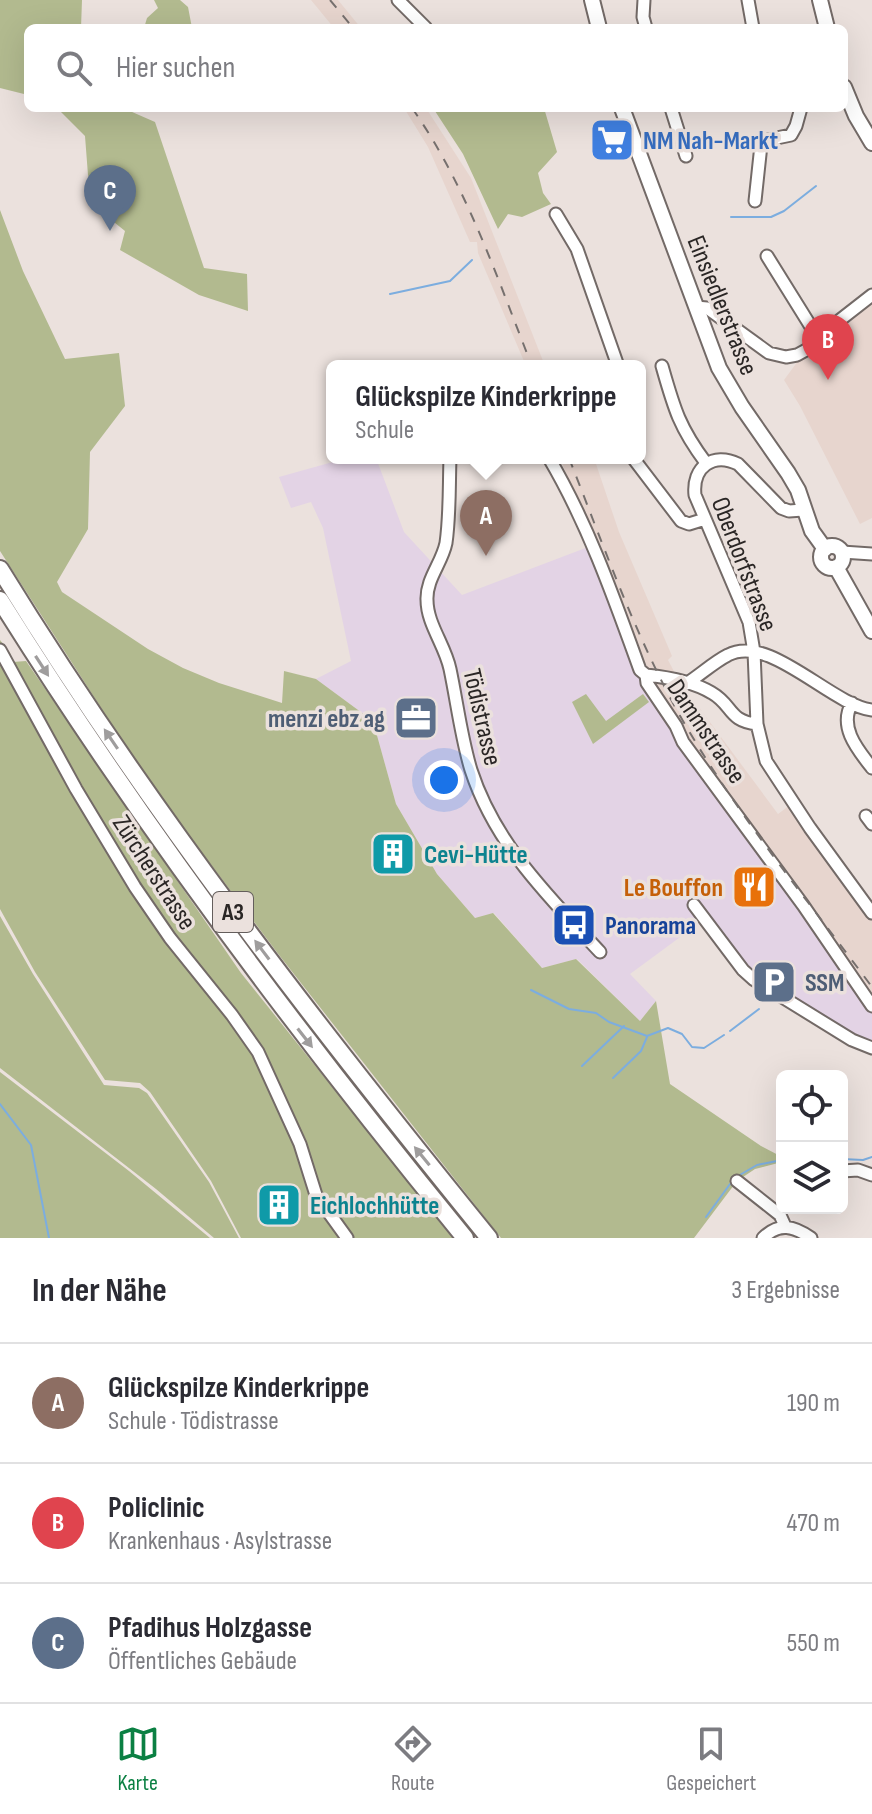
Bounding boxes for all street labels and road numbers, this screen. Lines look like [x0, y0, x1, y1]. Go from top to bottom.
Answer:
street label: Einsiedlerstrasse [680, 231, 764, 380]
street label: Oberdorfstrasse [704, 493, 783, 636]
street label: Tödistrasse [455, 666, 508, 769]
street label: Dammstrasse [660, 674, 752, 790]
street label: Zürcherstrasse [105, 810, 202, 936]
road number: A3 [213, 892, 253, 932]

